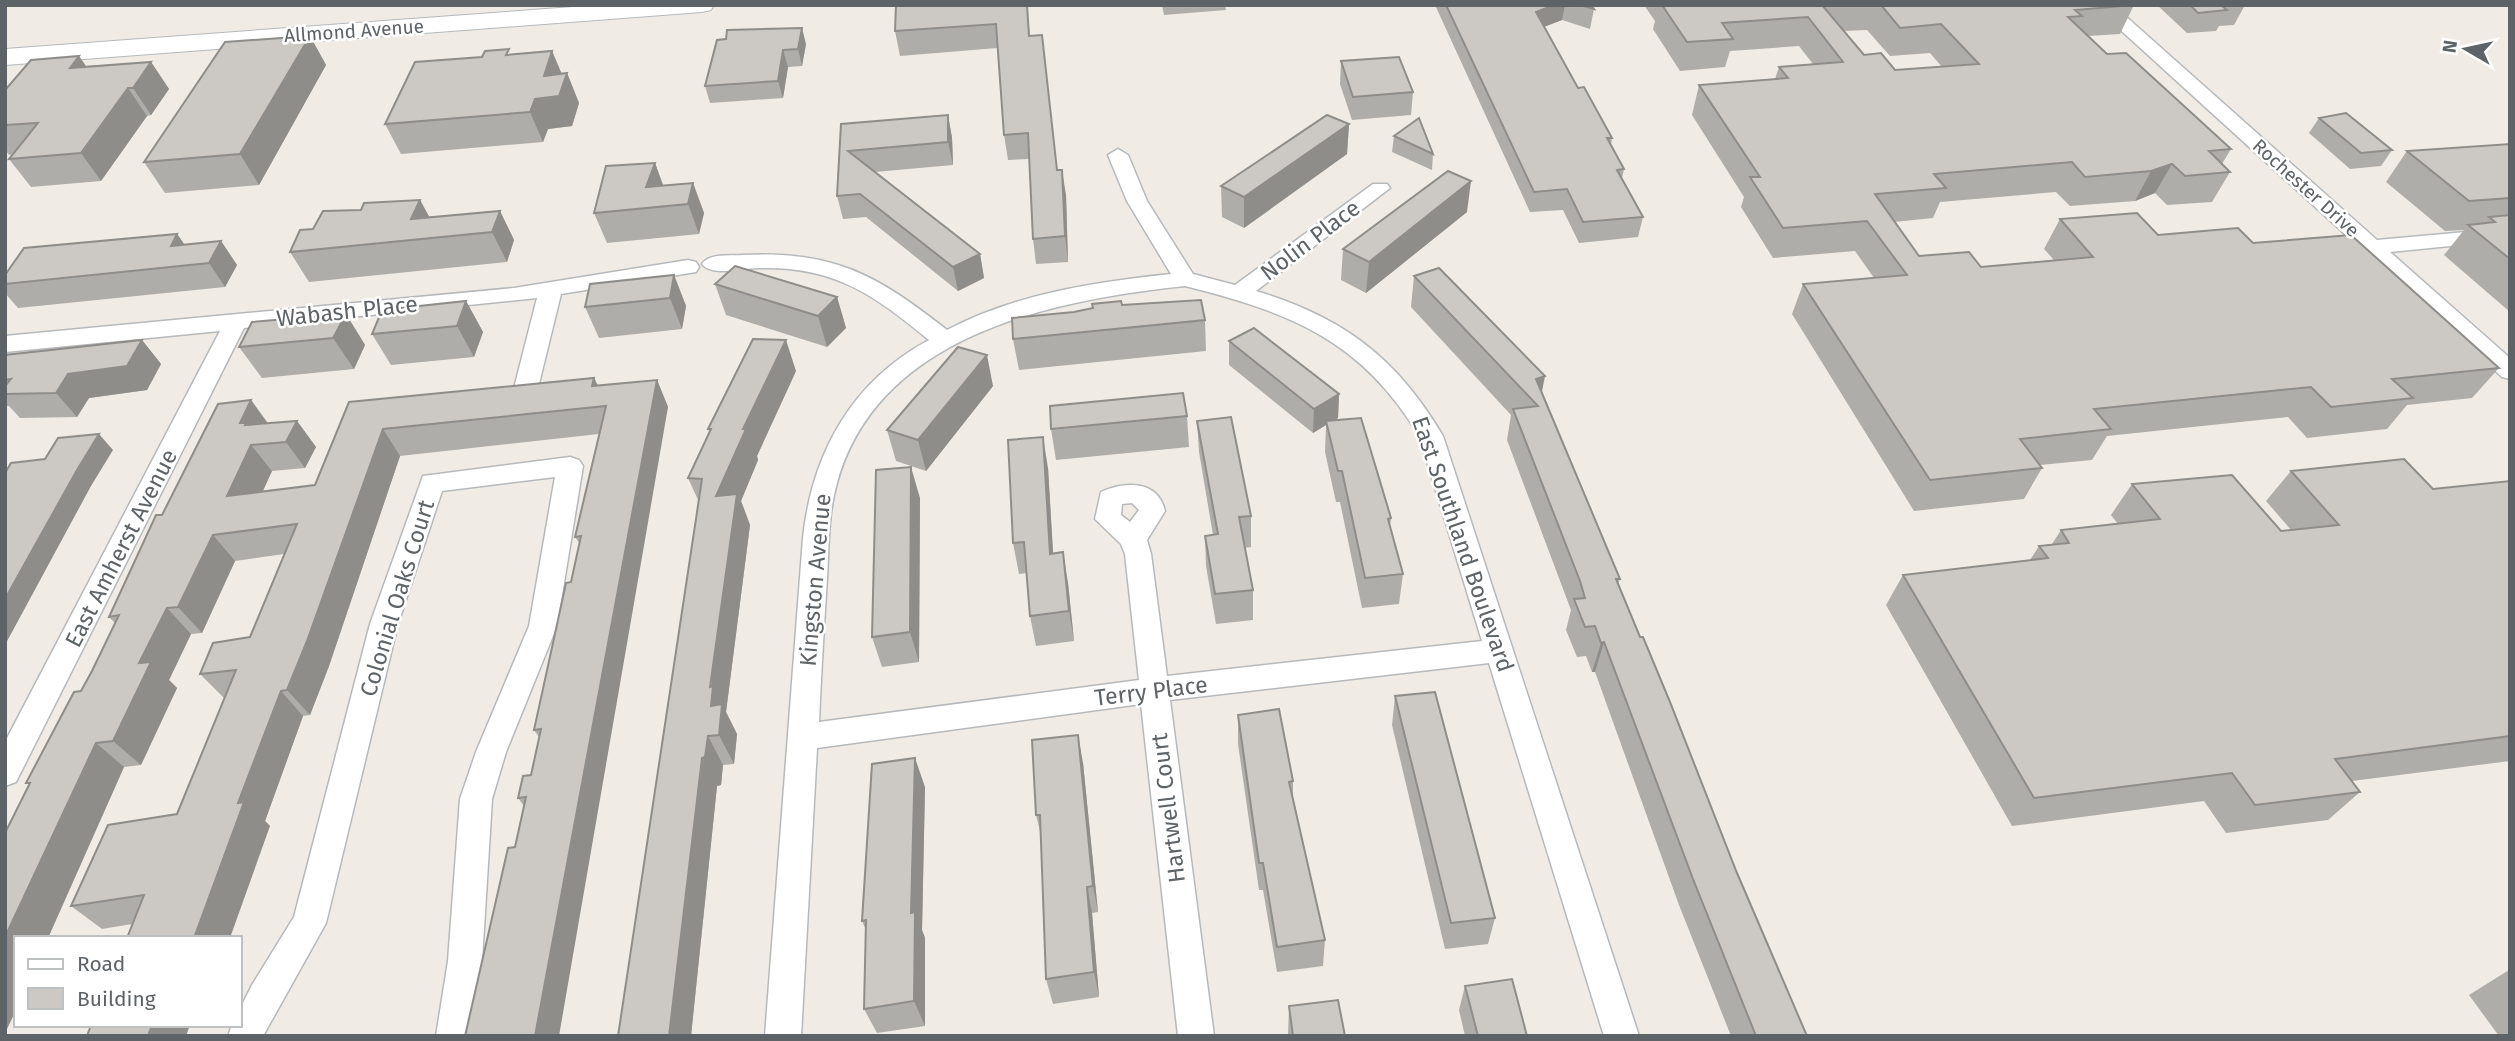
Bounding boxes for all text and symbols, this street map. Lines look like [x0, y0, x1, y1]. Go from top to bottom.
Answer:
north arrow [2431, 14, 2501, 84]
street label: Allmond Avenue [283, 15, 425, 47]
text: N [2437, 38, 2462, 54]
street label: Rochester Drive [2248, 134, 2364, 242]
street label: Nolin Place [1255, 194, 1365, 286]
street label: Wabash Place [275, 290, 419, 332]
street label: East Southland Boulevard [1406, 413, 1520, 675]
street label: East Amherst Avenue [59, 444, 183, 652]
street label: Kingston Avenue [793, 492, 837, 668]
street label: Colonial Oaks Court [354, 496, 440, 700]
street label: Terry Place [1093, 670, 1209, 712]
street label: Hartwell Court [1145, 731, 1191, 884]
legend [14, 936, 242, 1027]
text: Road [77, 951, 125, 977]
text: Building [77, 986, 156, 1012]

